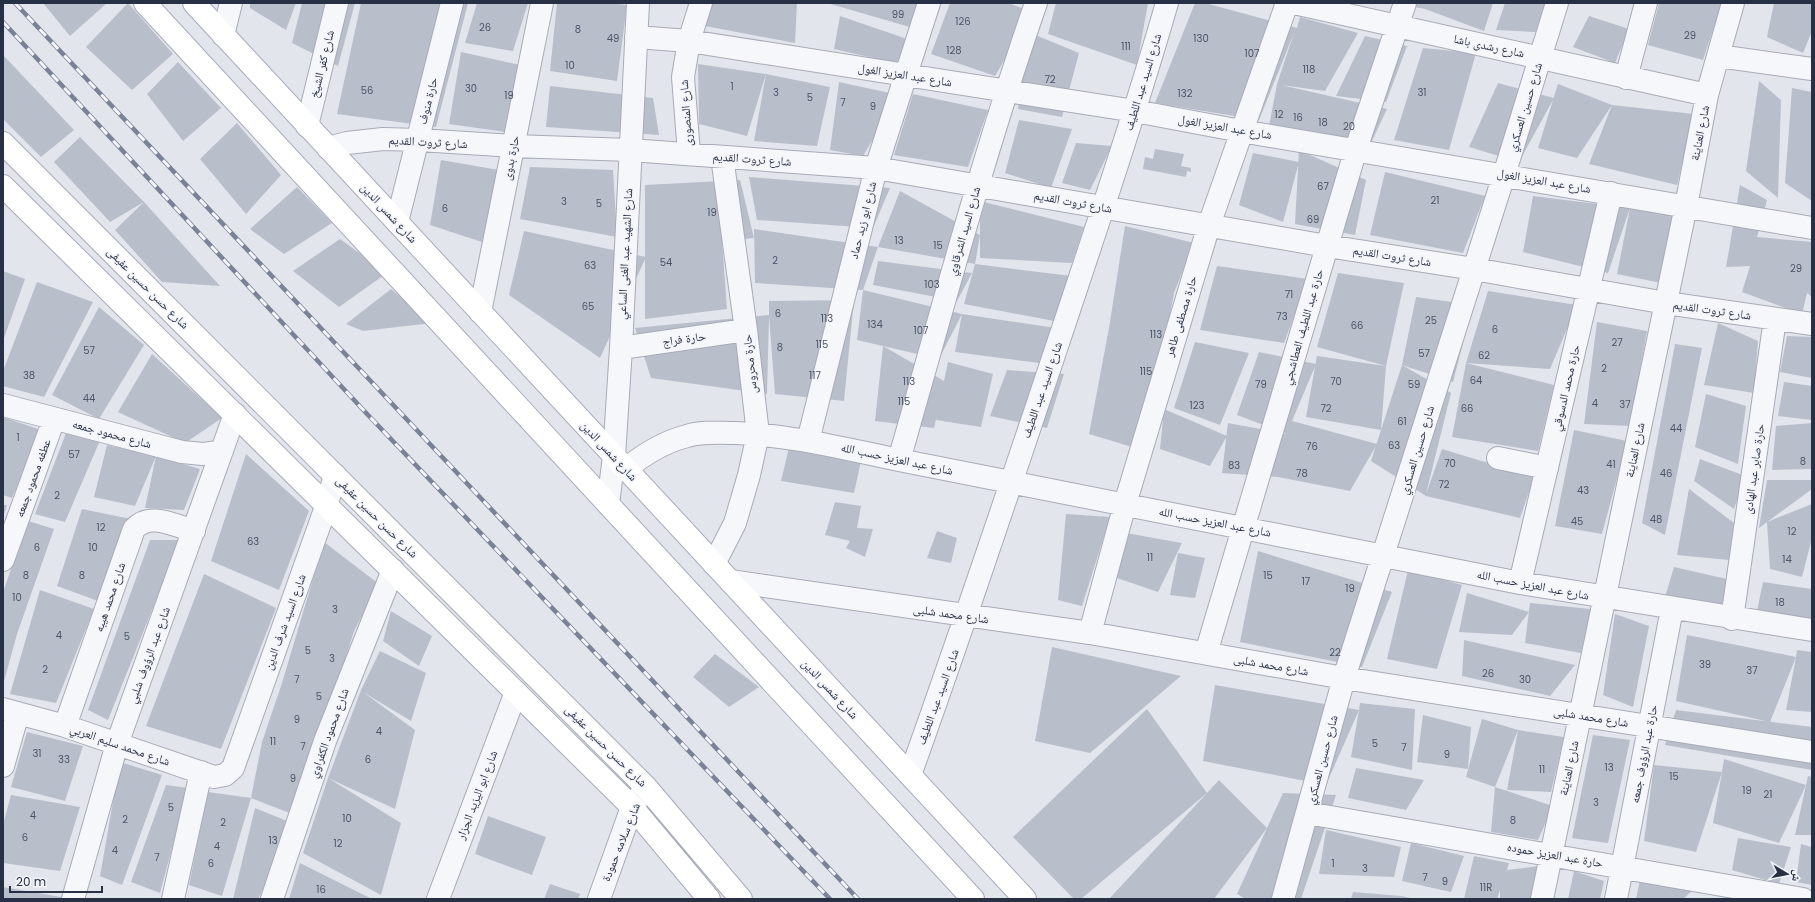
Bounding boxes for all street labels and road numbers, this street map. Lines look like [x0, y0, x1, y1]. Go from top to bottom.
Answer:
street label: شارع كفر الشيخ [305, 28, 338, 100]
street label: شارع رشدى باشا [1452, 30, 1526, 61]
street label: شارع السيد عبد اللطيف [1120, 31, 1165, 133]
street label: شارع عبد العزيز الغول [857, 59, 953, 90]
street label: شارع حسين العسكري [1503, 60, 1548, 154]
street label: حارة منوف [413, 75, 442, 126]
street label: شارع المنصورى [675, 79, 696, 147]
street label: شارع العناينة [1686, 104, 1713, 162]
street label: شارع عبد العزيز الغول [1177, 110, 1273, 143]
street label: شارع ثروت القديم [388, 131, 468, 152]
street label: حارة بدوى [498, 134, 523, 182]
street label: شارع ثروت القديم [712, 147, 792, 170]
street label: شارع عبد العزيز الغول [1496, 164, 1592, 197]
street label: شارع شمس الدين [357, 179, 422, 247]
street label: شارع ابو زيد حماد [845, 179, 880, 260]
street label: شارع السيد الشرقاوي [943, 184, 986, 278]
street label: شارع ثروت القديم [1033, 186, 1114, 217]
street label: شارع الشهيد عبد الغنى الساعي [613, 188, 638, 320]
street label: شارع ثروت القديم [1352, 241, 1433, 270]
street label: شارع حسن حسين عفيفى [103, 243, 193, 333]
street label: حارة عبد اللطيف العطاشجي [1278, 266, 1329, 388]
street label: حارة مصطفى طاهر [1160, 273, 1201, 359]
street label: شارع ثروت القديم [1672, 296, 1753, 323]
street label: حارة فراج [661, 327, 707, 350]
street label: حارة محروس [738, 333, 761, 395]
street label: شارع السيد عبد اللطيف [1017, 339, 1066, 440]
street label: حارة محمد الدسوقي [1547, 342, 1586, 433]
street label: شارع حسين العسكري [1395, 403, 1440, 497]
street label: شارع محمود جمعه [71, 415, 154, 452]
street label: شارع شمس الدين [577, 417, 642, 485]
street label: شارع العناينة [1620, 421, 1649, 479]
street label: حارة صابر عبد الهادى [1739, 422, 1768, 515]
street label: عطفه محمود جمعه [11, 436, 55, 519]
street label: شارع عبد العزيز حسب الله [839, 438, 955, 479]
street label: شارع حسن حسين عفيفى [332, 472, 422, 562]
street label: شارع عبد العزيز حسب الله [1157, 502, 1273, 541]
street label: شارع محمد هيبه [90, 560, 129, 634]
street label: شارع عبد العزيز حسب الله [1475, 565, 1591, 604]
street label: شارع السيد شرف الدين [259, 571, 310, 672]
street label: شارع محمد شلبى [912, 600, 990, 627]
street label: شارع عبد الرؤوف شلبي [123, 604, 176, 706]
street label: شارع السيد عبد اللطيف [912, 646, 963, 747]
street label: شارع محمد شلبى [1232, 650, 1310, 679]
street label: شارع شمس الدين [798, 655, 863, 723]
street label: شارع محمود الكفراوي [304, 685, 355, 781]
street label: شارع حسن حسين عفيفى [561, 701, 651, 791]
street label: شارع محمد شلبى [1552, 702, 1630, 731]
street label: حارة عبد الرؤوف جمعه [1626, 703, 1661, 804]
street label: شارع حسين العسكري [1301, 713, 1344, 807]
street label: شارع محمد سليم العربي [67, 719, 173, 772]
street label: شارع العناينة [1554, 739, 1583, 797]
street label: شارع ابو اليزيد الجزار [451, 748, 501, 843]
street label: شارع سلامه حمودة [597, 800, 644, 884]
street label: حارة عبد العزيز حموده [1506, 838, 1605, 871]

